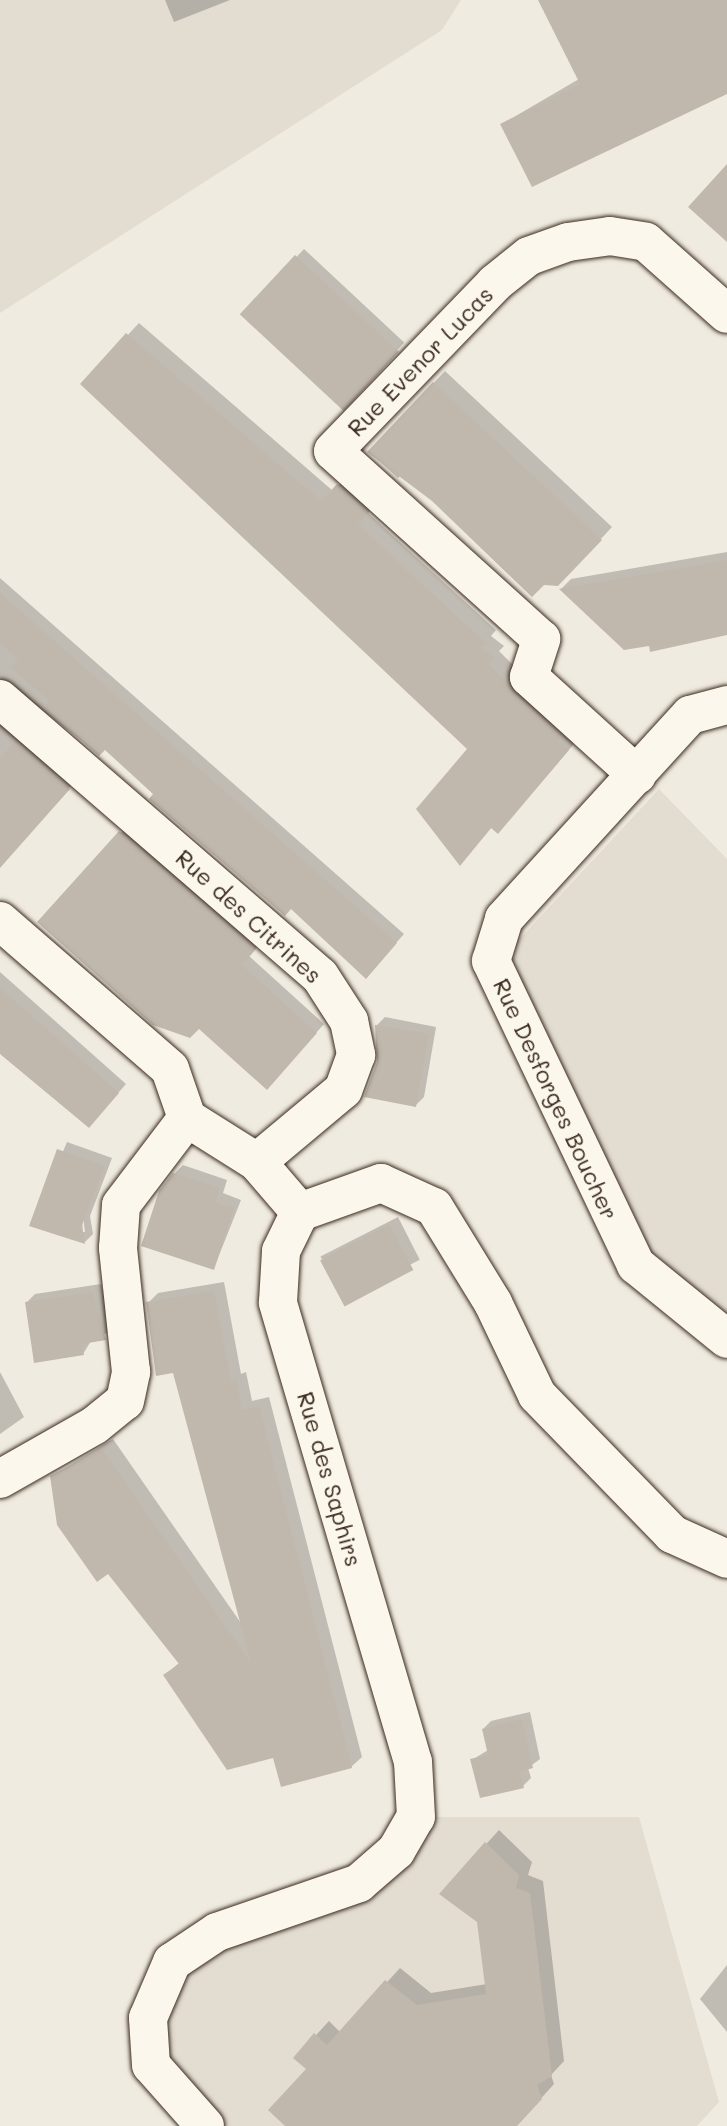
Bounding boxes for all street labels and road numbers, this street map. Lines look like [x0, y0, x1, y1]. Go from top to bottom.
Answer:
street label: Rue Evenor Lucas [341, 280, 499, 442]
street label: Rue des Citrines [170, 843, 328, 989]
street label: Rue Desforges Boucher [488, 974, 624, 1224]
street label: Rue des Saphirs [292, 1388, 368, 1570]

